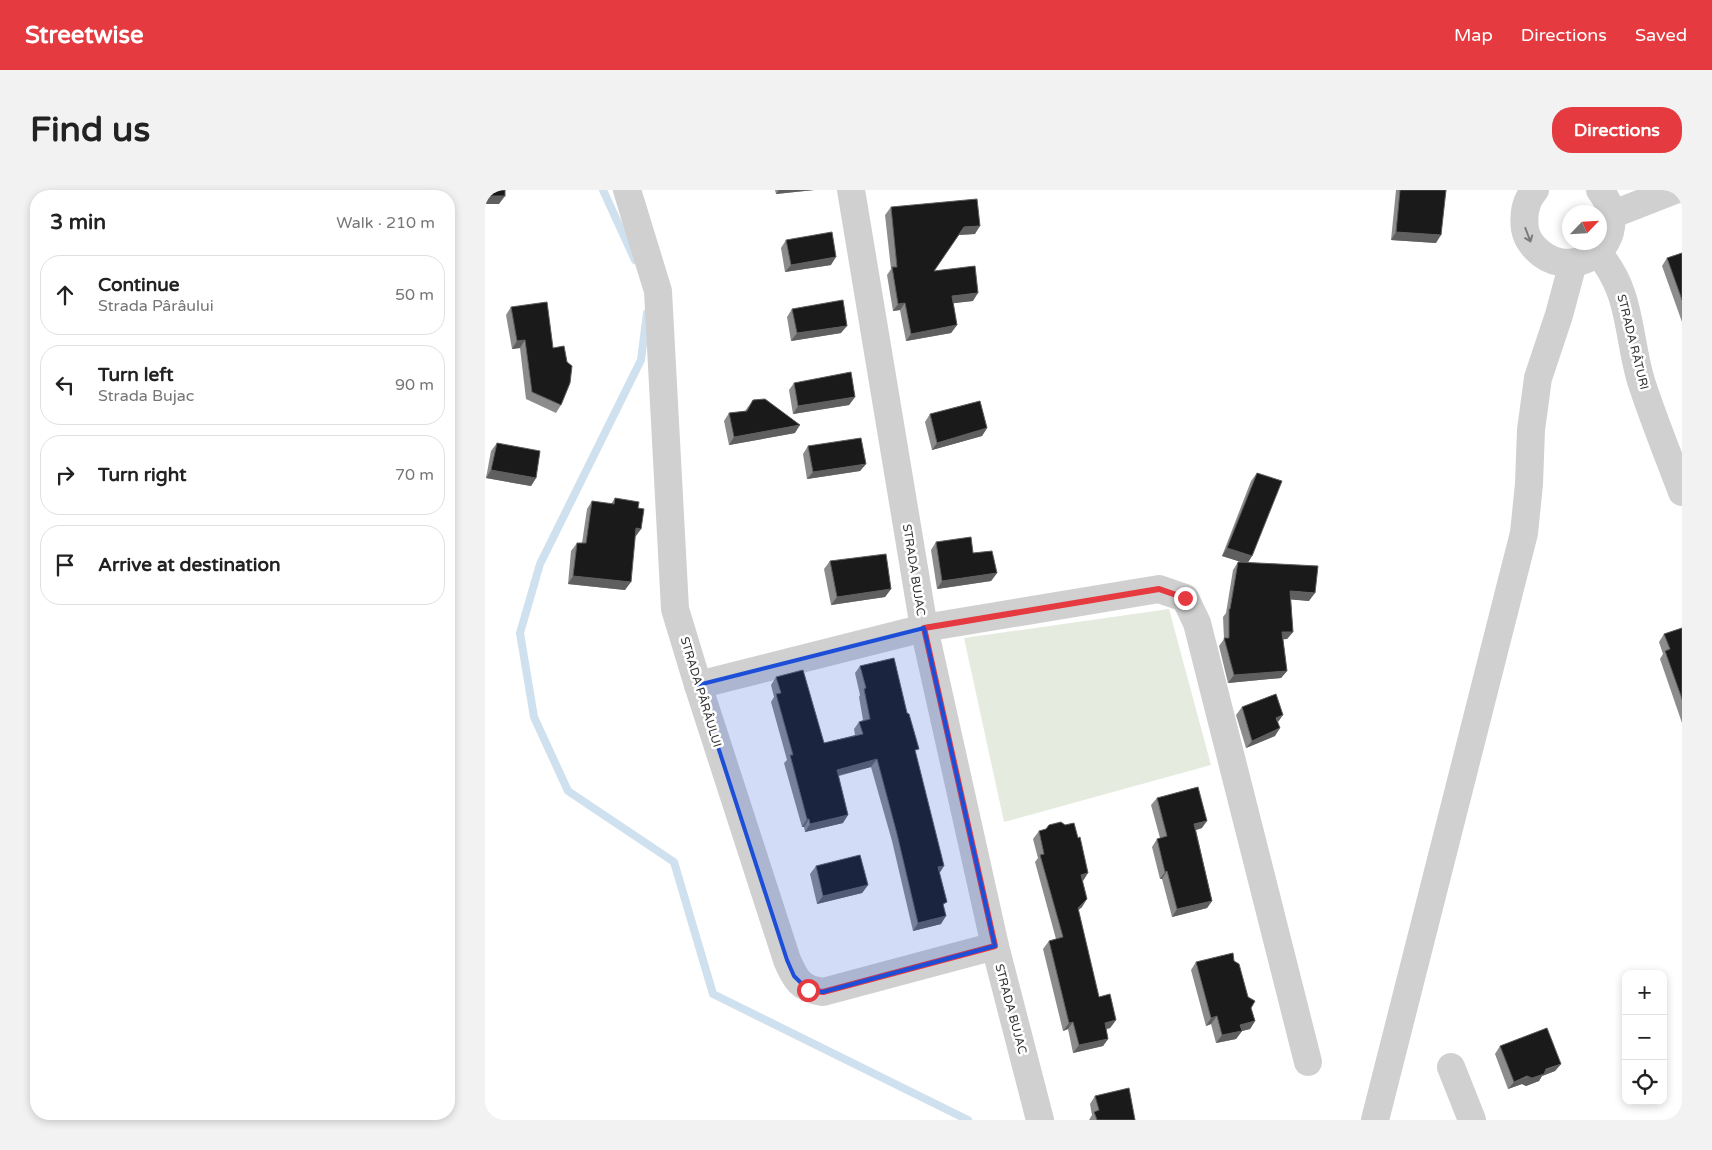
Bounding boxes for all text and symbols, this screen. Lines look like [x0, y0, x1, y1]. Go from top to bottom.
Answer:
text: Streetwise [25, 21, 144, 50]
text: Map [1454, 24, 1493, 46]
text: Directions [1521, 24, 1607, 46]
text: Saved [1635, 24, 1687, 46]
button: Directions [1552, 107, 1682, 153]
text: Find us [30, 109, 150, 151]
north arrow [1562, 205, 1607, 250]
text: 3 min [50, 210, 106, 235]
text: Walk · 210 m [336, 213, 435, 233]
one-way arrow [1524, 227, 1533, 242]
text: Continue [98, 274, 180, 296]
icon: ahead [51, 281, 79, 309]
text: 50 m [395, 285, 434, 305]
street label: STRADA RÂTURI [1614, 293, 1652, 391]
text: Strada Pârâului [98, 296, 214, 316]
text: Turn left [98, 364, 174, 386]
icon: left [51, 371, 79, 399]
text: 90 m [395, 375, 434, 395]
text: Strada Bujac [98, 386, 194, 406]
icon: right [51, 461, 79, 489]
text: Turn right [98, 464, 186, 486]
text: 70 m [395, 465, 434, 485]
street label: STRADA BUJAC [900, 523, 928, 617]
icon: arrive [51, 551, 79, 579]
text: Arrive at destination [98, 554, 281, 576]
route end [1174, 587, 1197, 610]
street label: STRADA PÂRÂULUI [678, 635, 724, 749]
street label: STRADA BUJAC [992, 962, 1030, 1056]
map controls [1622, 970, 1667, 1105]
button: + [1622, 970, 1667, 1015]
route start [797, 979, 820, 1002]
button: − [1622, 1015, 1667, 1060]
button: locate [1622, 1060, 1667, 1105]

